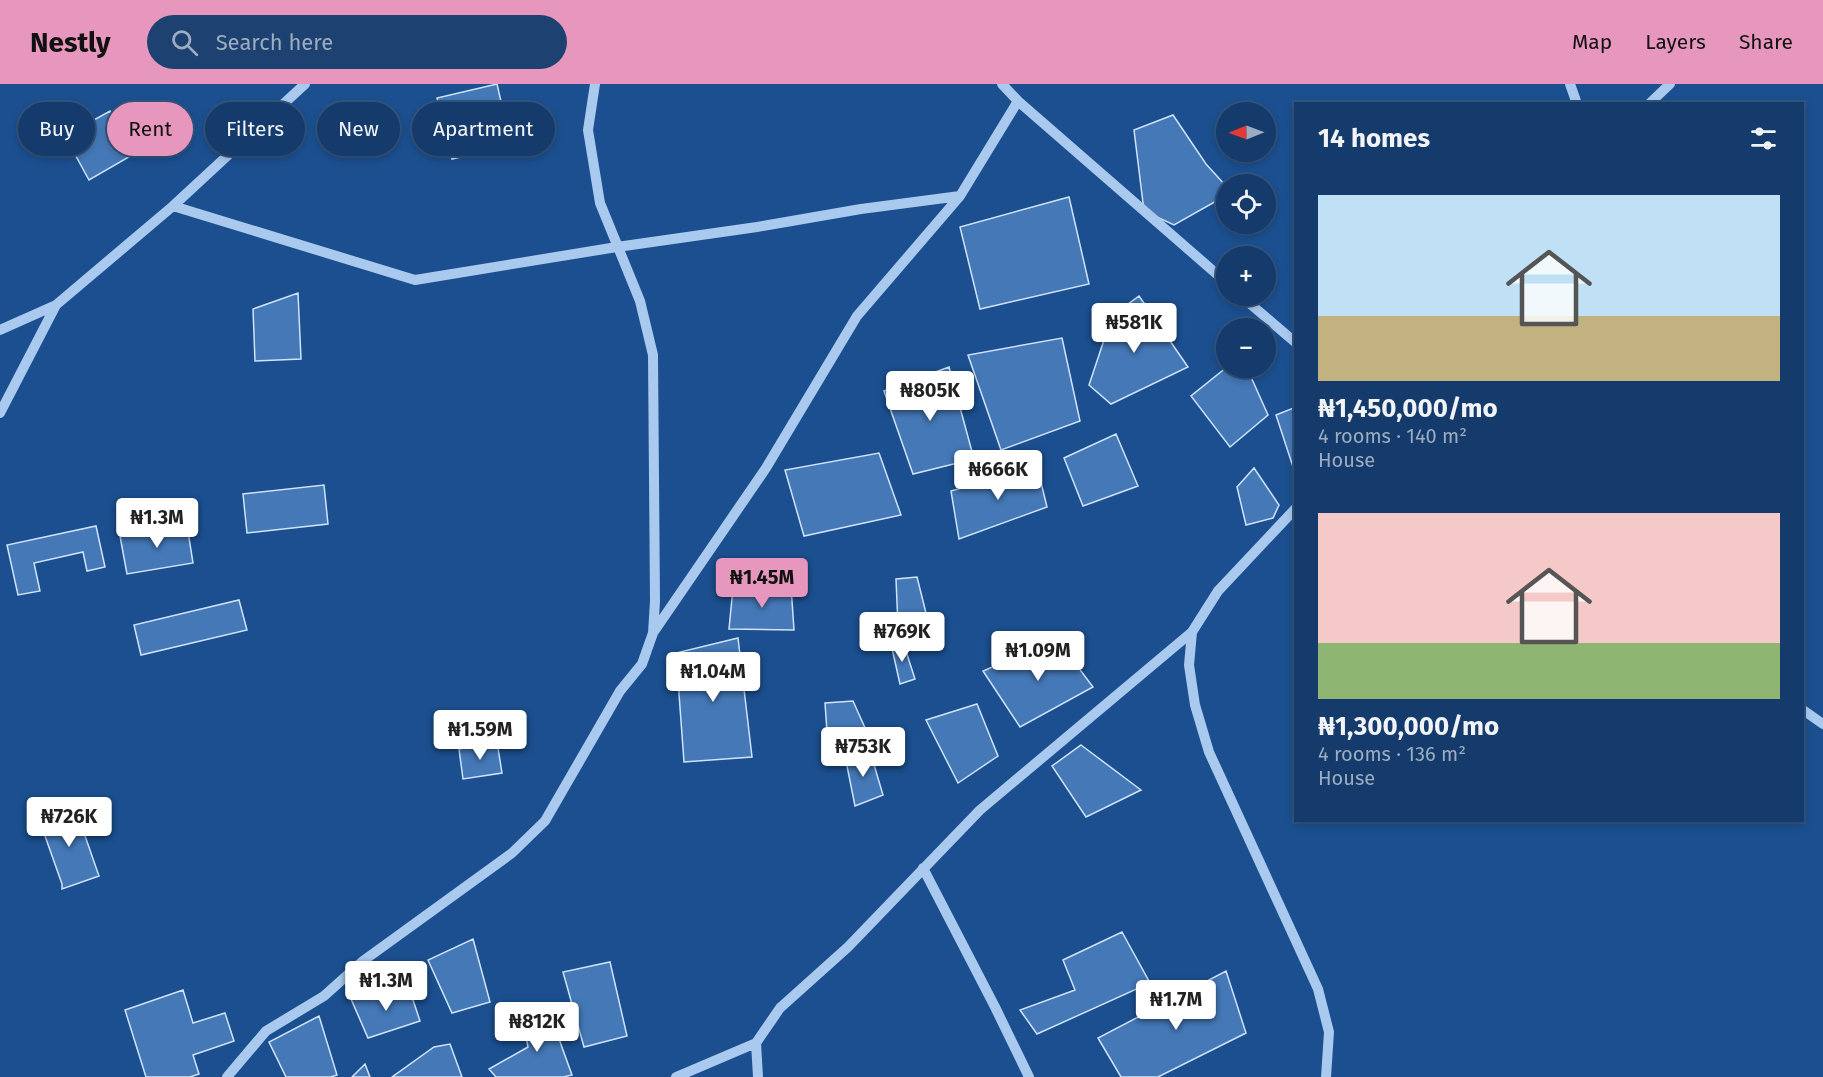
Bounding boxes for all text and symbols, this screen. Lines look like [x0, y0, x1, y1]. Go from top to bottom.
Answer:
search box [147, 15, 567, 69]
text: Nestly [30, 26, 111, 59]
icon: search [168, 26, 201, 59]
text: Search here [216, 29, 333, 56]
text: Map [1572, 29, 1612, 55]
text: Layers [1645, 29, 1706, 55]
text: Share [1739, 29, 1793, 55]
chip: Buy [18, 102, 95, 156]
chip: Rent [107, 102, 193, 156]
chip: Filters [205, 102, 305, 156]
chip: New [317, 102, 400, 156]
chip: Apartment [412, 102, 555, 156]
north arrow [1216, 102, 1276, 162]
map controls [1216, 102, 1276, 378]
icon: filters [1747, 122, 1780, 155]
text: 14 homes [1318, 123, 1430, 154]
button: locate [1216, 174, 1276, 234]
icon: home [1495, 234, 1603, 342]
button: + [1216, 246, 1276, 306]
pin: ₦581K [1092, 303, 1176, 354]
text: ₦581K [1106, 310, 1162, 334]
button: − [1216, 318, 1276, 378]
pin: ₦805K [888, 371, 972, 422]
text: ₦805K [900, 378, 960, 402]
text: ₦1,450,000/mo [1318, 393, 1498, 424]
text: 4 rooms · 140 m² [1318, 424, 1467, 448]
text: House [1318, 448, 1375, 472]
pin: ₦666K [956, 450, 1040, 501]
text: ₦666K [968, 457, 1028, 481]
pin: ₦1.3M [115, 498, 199, 549]
text: ₦1.3M [130, 505, 184, 529]
icon: home [1495, 552, 1603, 660]
pin: ₦1.45M [713, 558, 811, 609]
text: ₦1.45M [730, 565, 794, 589]
pin: ₦769K [860, 612, 944, 663]
text: ₦769K [874, 619, 930, 643]
pin: ₦1.09M [989, 631, 1087, 682]
text: ₦1.09M [1005, 638, 1071, 662]
pin: ₦1.04M [664, 652, 762, 703]
text: ₦1.04M [680, 659, 746, 683]
pin: ₦1.59M [431, 710, 529, 761]
text: ₦1,300,000/mo [1318, 711, 1499, 742]
text: ₦1.59M [448, 717, 512, 741]
pin: ₦753K [821, 727, 905, 778]
text: ₦753K [835, 734, 891, 758]
text: 4 rooms · 136 m² [1318, 742, 1466, 766]
text: House [1318, 766, 1375, 790]
pin: ₦726K [27, 797, 111, 848]
text: ₦726K [41, 804, 97, 828]
pin: ₦1.3M [344, 961, 428, 1012]
text: ₦1.3M [359, 968, 413, 992]
pin: ₦1.7M [1134, 980, 1218, 1031]
text: ₦1.7M [1150, 987, 1202, 1011]
pin: ₦812K [495, 1002, 579, 1053]
text: ₦812K [509, 1009, 565, 1033]

